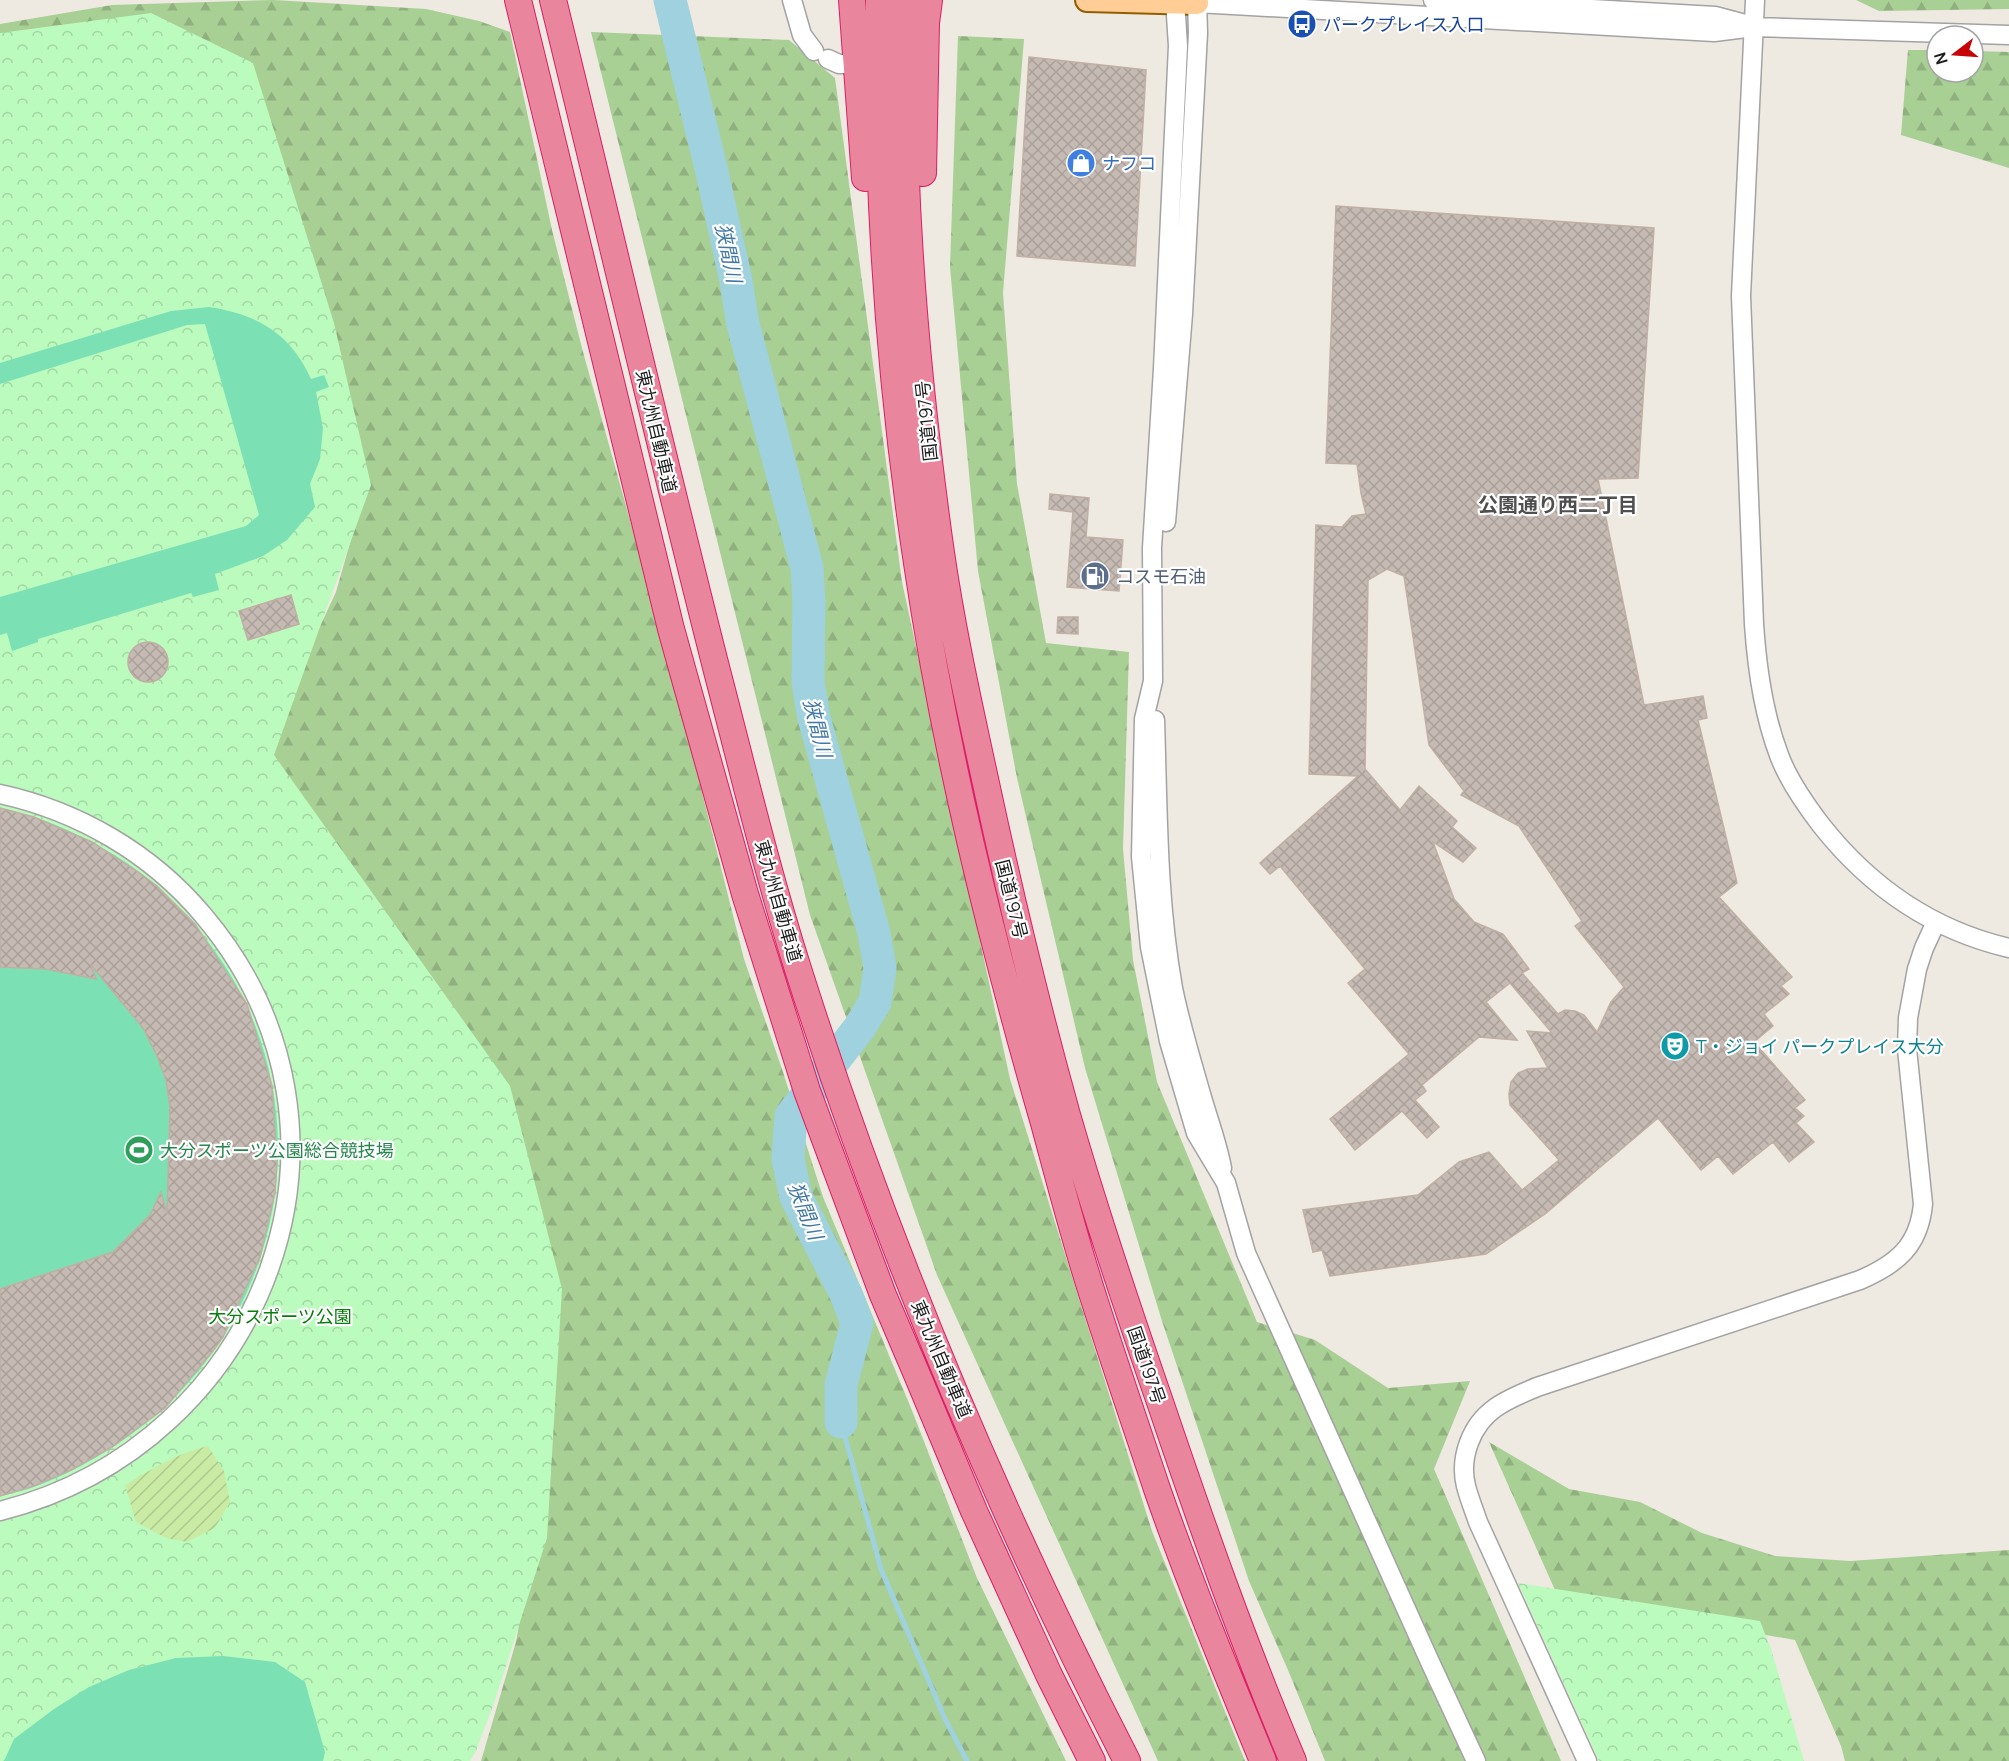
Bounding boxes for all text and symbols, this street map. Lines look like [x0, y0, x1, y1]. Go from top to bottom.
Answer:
bus stop icon: パークプレイス入口 [1286, 8, 1318, 40]
place label: パークプレイス入口 [1323, 12, 1484, 36]
north arrow [1925, 24, 1985, 84]
text: N [1928, 50, 1953, 67]
shop icon: ナフコ [1065, 147, 1097, 179]
place label: ナフコ [1102, 151, 1156, 175]
water label: 狭間川 [710, 221, 749, 287]
street label: 東九州自動車道 [631, 367, 683, 495]
street label: 国道197号 [910, 379, 942, 463]
district label: 公園通り西二丁目 [1478, 491, 1638, 518]
fuel station icon: コスモ石油 [1079, 560, 1111, 592]
place label: コスモ石油 [1116, 564, 1206, 588]
water label: 狭間川 [798, 696, 839, 762]
street label: 東九州自動車道 [750, 837, 808, 965]
street label: 国道197号 [991, 857, 1033, 941]
theatre icon: T・ジョイ パークプレイス大分 [1659, 1030, 1691, 1062]
place label: T・ジョイ パークプレイス大分 [1696, 1034, 1944, 1058]
sports icon: 大分スポーツ公園総合競技場 [123, 1134, 155, 1166]
place label: 大分スポーツ公園総合競技場 [160, 1138, 394, 1162]
water label: 狭間川 [782, 1178, 831, 1246]
street label: 東九州自動車道 [906, 1296, 978, 1422]
park label: 大分スポーツ公園 [208, 1304, 352, 1328]
street label: 国道197号 [1122, 1323, 1172, 1407]

